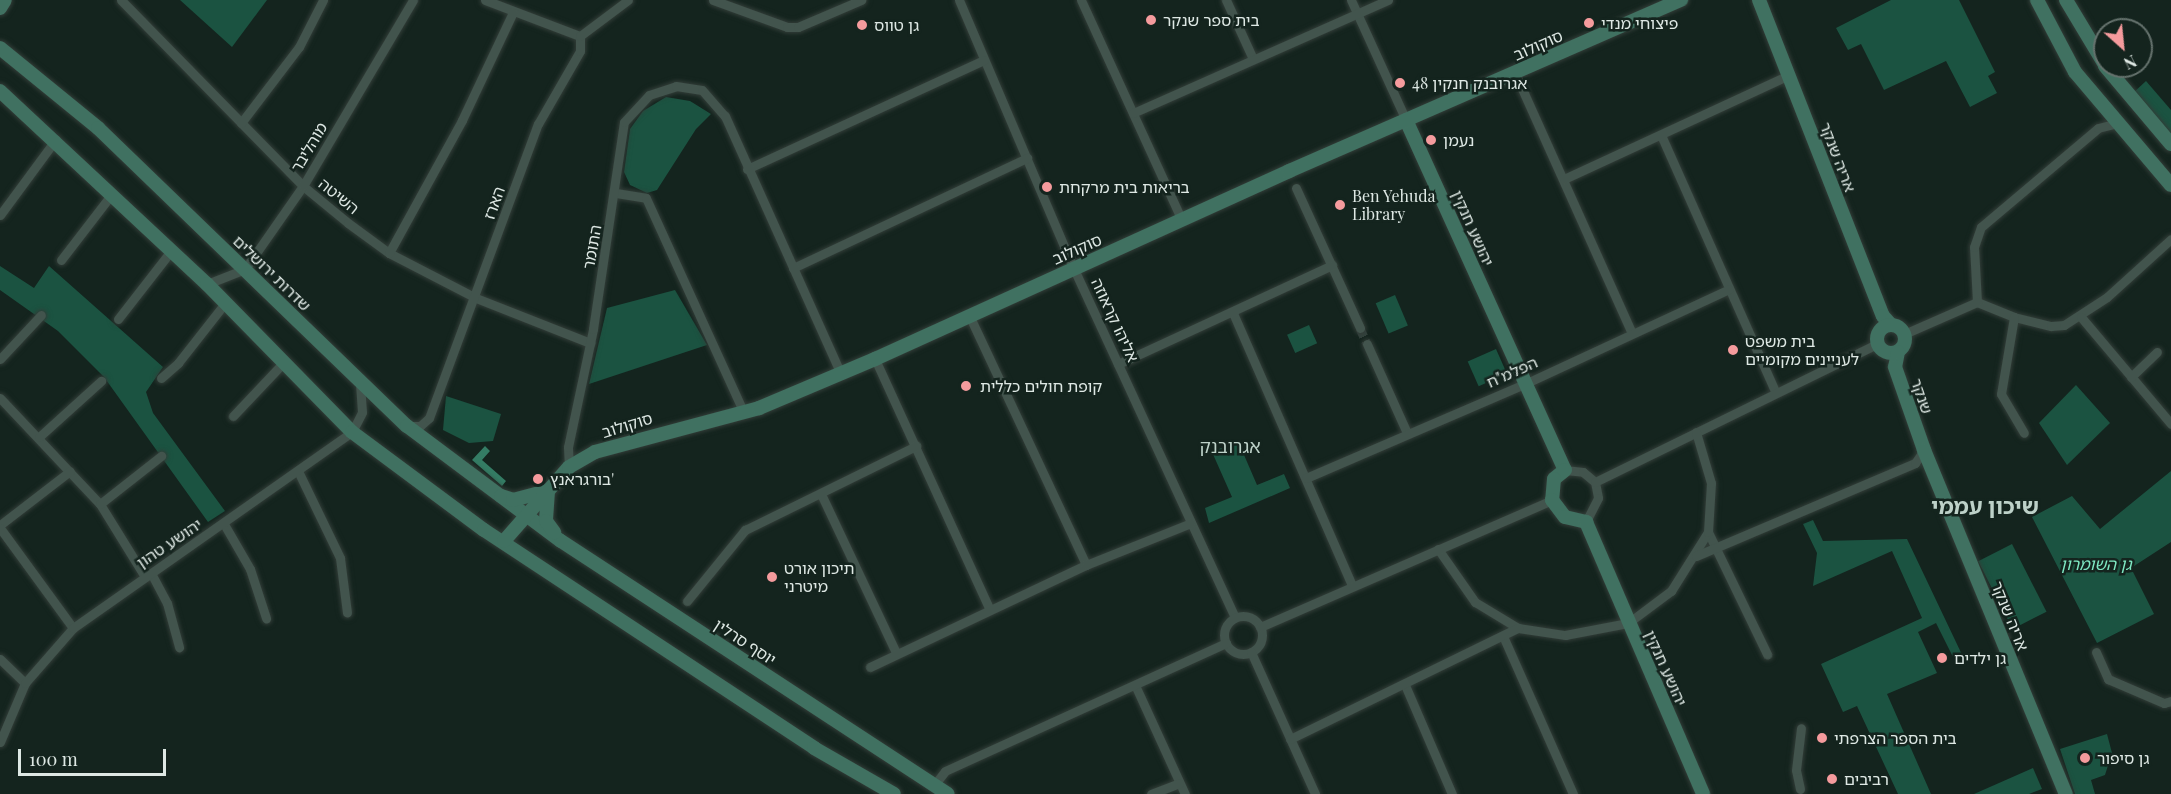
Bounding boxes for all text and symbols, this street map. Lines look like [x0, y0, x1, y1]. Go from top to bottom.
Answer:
place label: בית ספר שנקר [1163, 10, 1260, 30]
marker: בית ספר שנקר [1144, 13, 1158, 27]
place label: פיצוחי מנדי [1601, 13, 1678, 33]
place label: גן טווס [874, 15, 919, 35]
marker: פיצוחי מנדי [1582, 16, 1596, 30]
marker: גן טווס [855, 18, 869, 32]
north arrow [2093, 18, 2153, 78]
street label: סוקולוב [1510, 26, 1566, 64]
text: N [2121, 51, 2140, 75]
place label: אגרובנק חנקין 48 [1412, 73, 1527, 93]
marker: אגרובנק חנקין 48 [1393, 76, 1407, 90]
street label: מוהליבר [287, 119, 331, 175]
street label: אריה שנקר [1816, 119, 1860, 195]
place label: נעמן [1443, 130, 1474, 150]
marker: נעמן [1424, 133, 1438, 147]
street label: השיטה [315, 174, 363, 218]
place label: בריאות בית מרקחת [1059, 177, 1190, 197]
marker: בריאות בית מרקחת [1040, 180, 1054, 194]
street label: הארז [479, 184, 509, 222]
place label: Ben Yehuda Library [1352, 186, 1436, 224]
street label: יהושע חנקין [1448, 187, 1498, 269]
marker: Ben Yehuda Library [1333, 198, 1347, 212]
street label: התומר [579, 223, 605, 271]
street label: סוקולוב [1049, 230, 1105, 268]
street label: שדרות ירושלים [229, 231, 315, 315]
street label: אליהו קראוזה [1087, 275, 1143, 365]
place label: בית משפט לעניינים מקומיים [1745, 331, 1859, 369]
marker: בית משפט לעניינים מקומיים [1726, 343, 1740, 357]
street label: הפלמ"ח [1484, 352, 1540, 392]
place label: קופת חולים כללית [980, 376, 1102, 396]
street label: שנקר [1907, 376, 1937, 416]
marker: קופת חולים כללית [957, 377, 975, 395]
street label: סוקולוב [599, 408, 655, 442]
district label: אגרובנק [1199, 435, 1261, 457]
place label: בורגראנץ' [550, 469, 614, 489]
marker: בורגראנץ' [531, 472, 545, 486]
district label: שיכון עממי [1931, 493, 2039, 519]
street label: יהושע טהון [133, 514, 205, 572]
park label: גן השומרון [2061, 554, 2131, 574]
place label: תיכון אורט מיטרני [784, 558, 855, 596]
marker: תיכון אורט מיטרני [765, 570, 779, 584]
street label: אריה שנקר [1987, 579, 2033, 653]
street label: יוסף סרלין [710, 615, 780, 669]
street label: יהושע חנקין [1641, 627, 1691, 709]
place label: גן ילדים [1954, 648, 2006, 668]
marker: גן ילדים [1935, 651, 1949, 665]
place label: בית הספר הצרפתי [1834, 728, 1957, 748]
marker: בית הספר הצרפתי [1815, 731, 1829, 745]
scale bar [21, 737, 170, 775]
text: 100 m [29, 747, 78, 771]
place label: גן סיפור [2097, 748, 2149, 768]
marker: גן סיפור [2078, 751, 2092, 765]
place label: רביבים [1844, 769, 1889, 789]
marker: רביבים [1825, 772, 1839, 786]

